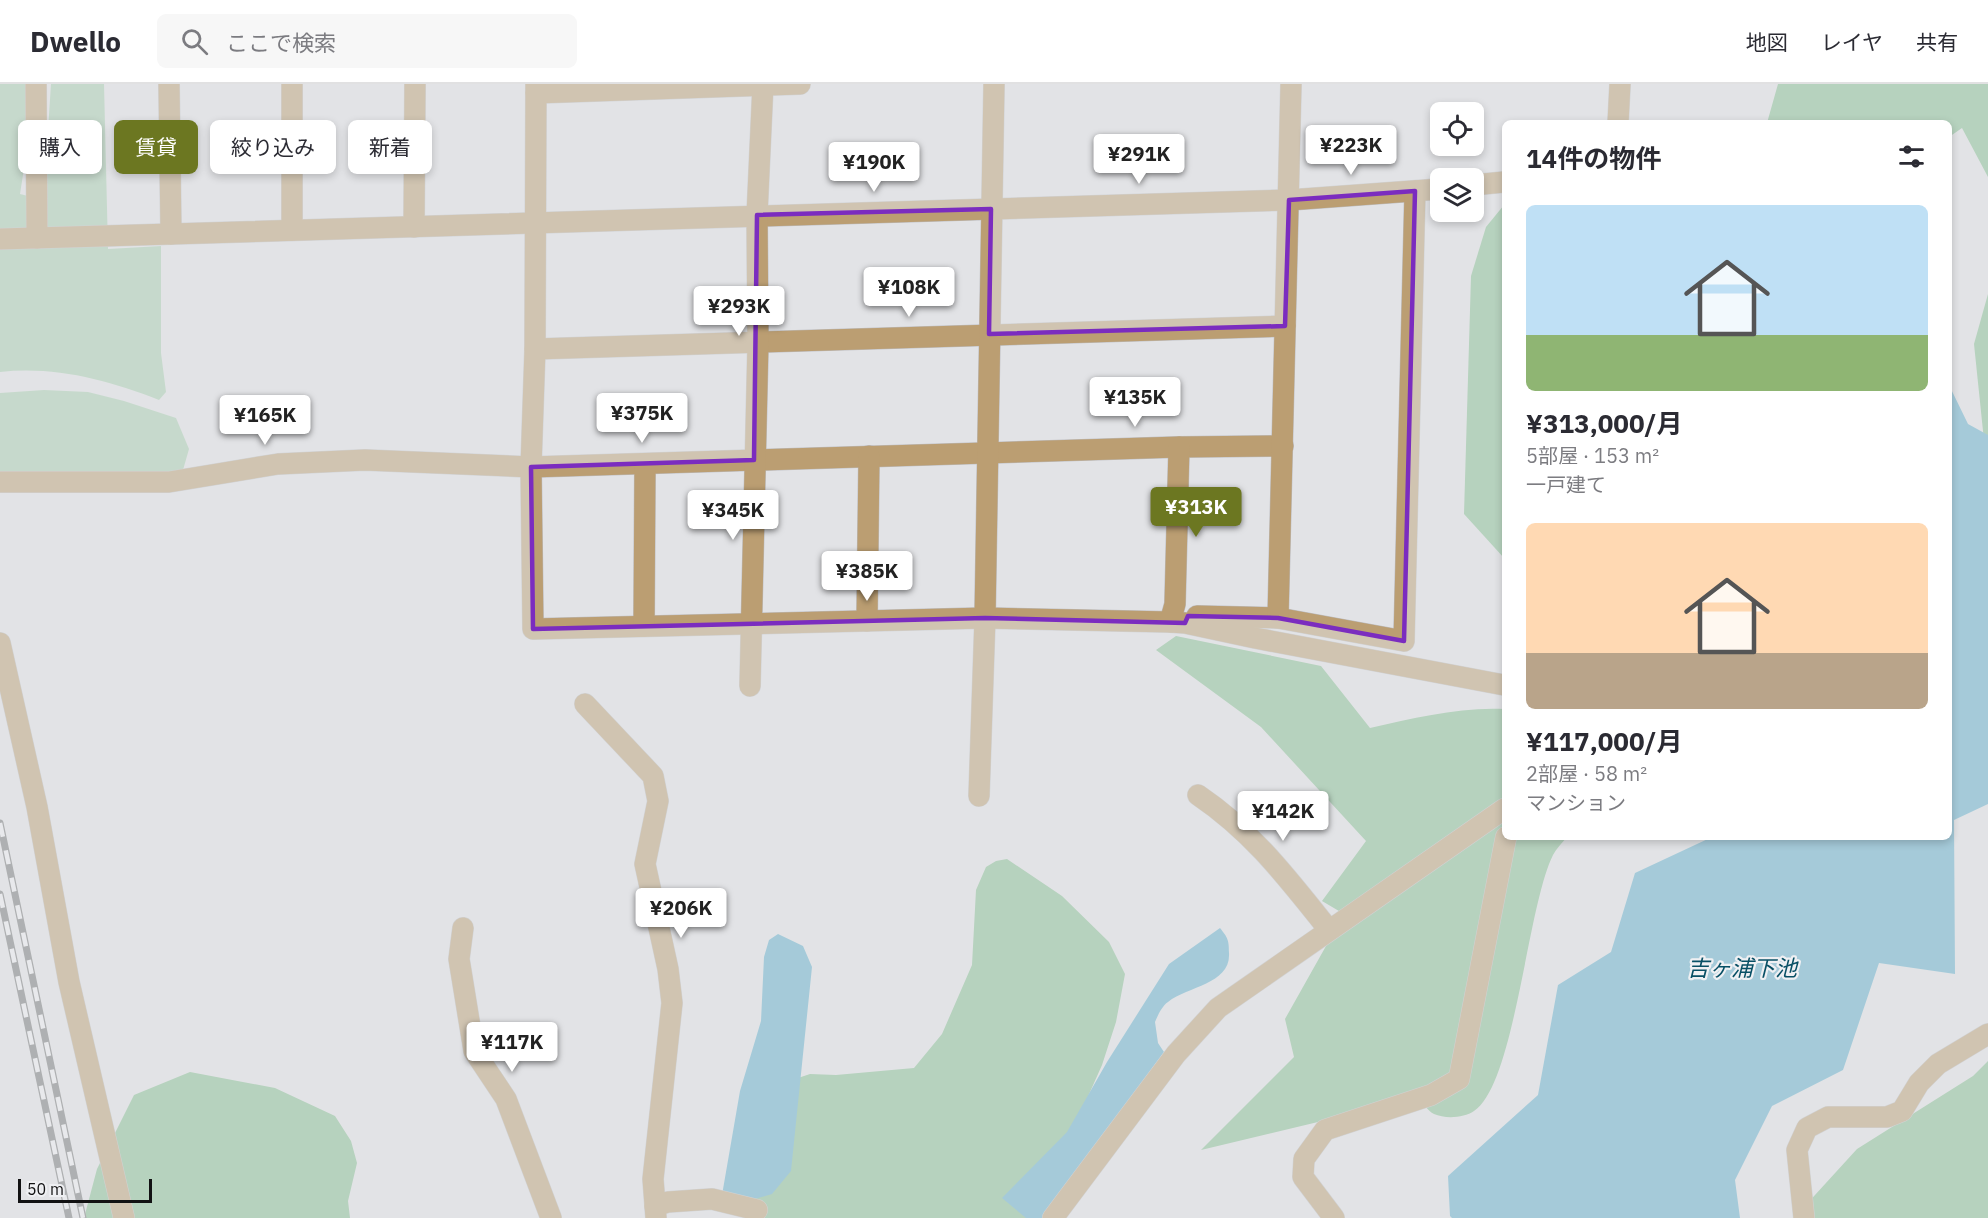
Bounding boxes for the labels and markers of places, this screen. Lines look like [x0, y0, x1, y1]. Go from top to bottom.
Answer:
pin: ¥223K [1309, 125, 1393, 176]
pin: ¥291K [1097, 134, 1181, 185]
pin: ¥190K [832, 142, 916, 193]
pin: ¥108K [867, 267, 951, 318]
pin: ¥293K [697, 286, 781, 337]
pin: ¥135K [1093, 377, 1177, 428]
pin: ¥375K [600, 393, 684, 444]
pin: ¥165K [223, 395, 307, 446]
pin: ¥313K [1154, 487, 1238, 538]
pin: ¥345K [691, 490, 775, 541]
pin: ¥385K [825, 551, 909, 602]
pin: ¥142K [1241, 791, 1325, 842]
pin: ¥206K [639, 888, 723, 939]
pin: ¥117K [470, 1022, 554, 1073]

